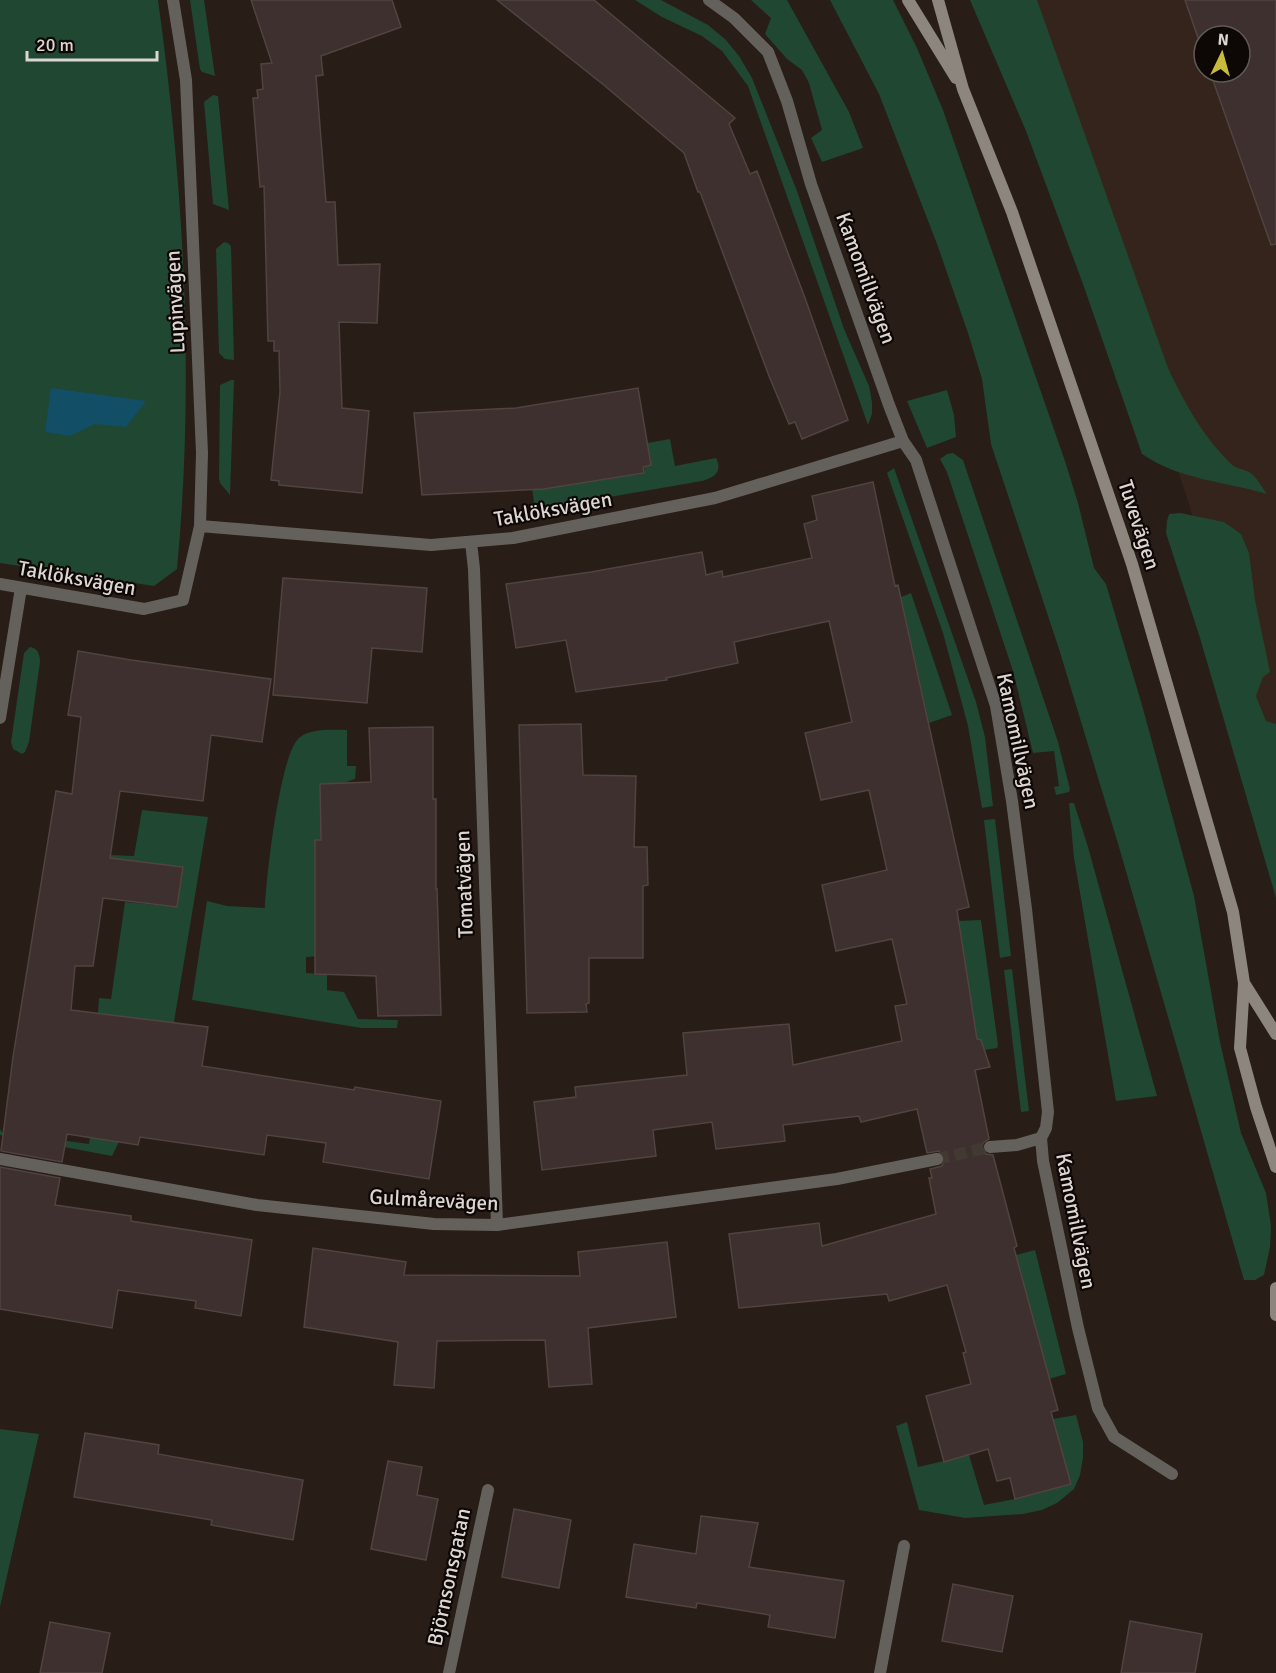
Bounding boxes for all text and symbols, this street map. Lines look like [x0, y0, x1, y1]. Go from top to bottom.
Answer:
scale bar [27, 24, 158, 62]
north arrow [1192, 24, 1252, 84]
text: N [1217, 30, 1230, 51]
text: 20 m [36, 34, 74, 56]
street label: Kamomillvägen [830, 209, 902, 347]
street label: Lupinvägen [159, 250, 191, 354]
street label: Tuvevägen [1112, 477, 1166, 573]
street label: Taklöksvägen [492, 486, 614, 532]
street label: Taklöksvägen [16, 555, 138, 601]
street label: Kamomillvägen [991, 671, 1045, 811]
street label: Tomatvägen [449, 830, 479, 938]
street label: Kamomillvägen [1050, 1151, 1102, 1291]
street label: Gulmårevägen [369, 1184, 499, 1216]
street label: Björnsonsgatan [422, 1506, 476, 1648]

